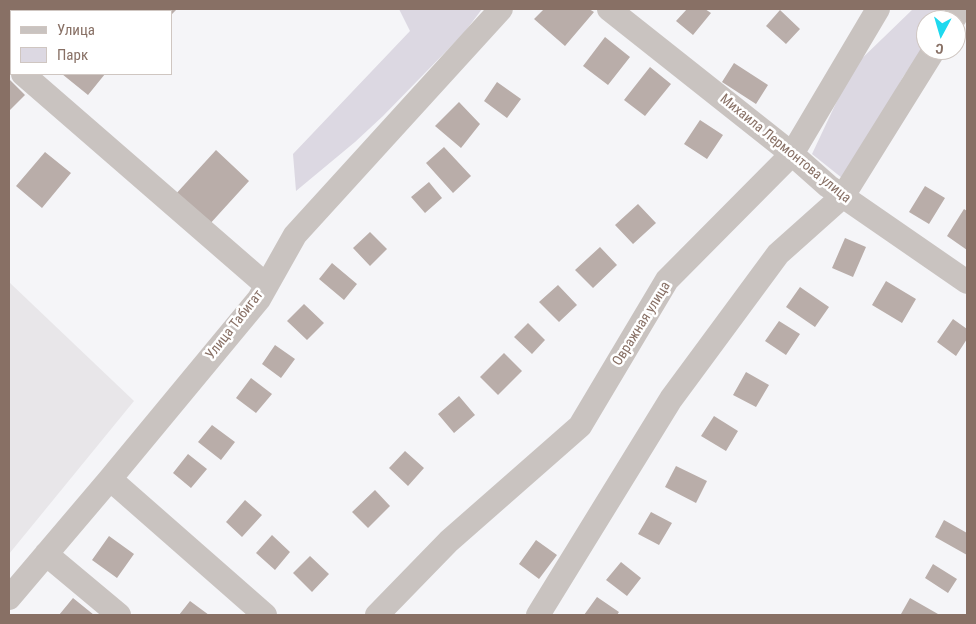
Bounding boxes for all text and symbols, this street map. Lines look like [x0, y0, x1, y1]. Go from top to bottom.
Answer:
legend [10, 10, 172, 75]
north arrow [916, 10, 966, 60]
text: Улица [57, 21, 95, 39]
text: С [935, 41, 944, 57]
text: Парк [57, 46, 88, 64]
street label: Михаила Лермонтова улица [716, 91, 854, 207]
street label: Овражная улица [609, 279, 675, 369]
street label: Улица Табигат [203, 287, 267, 363]

